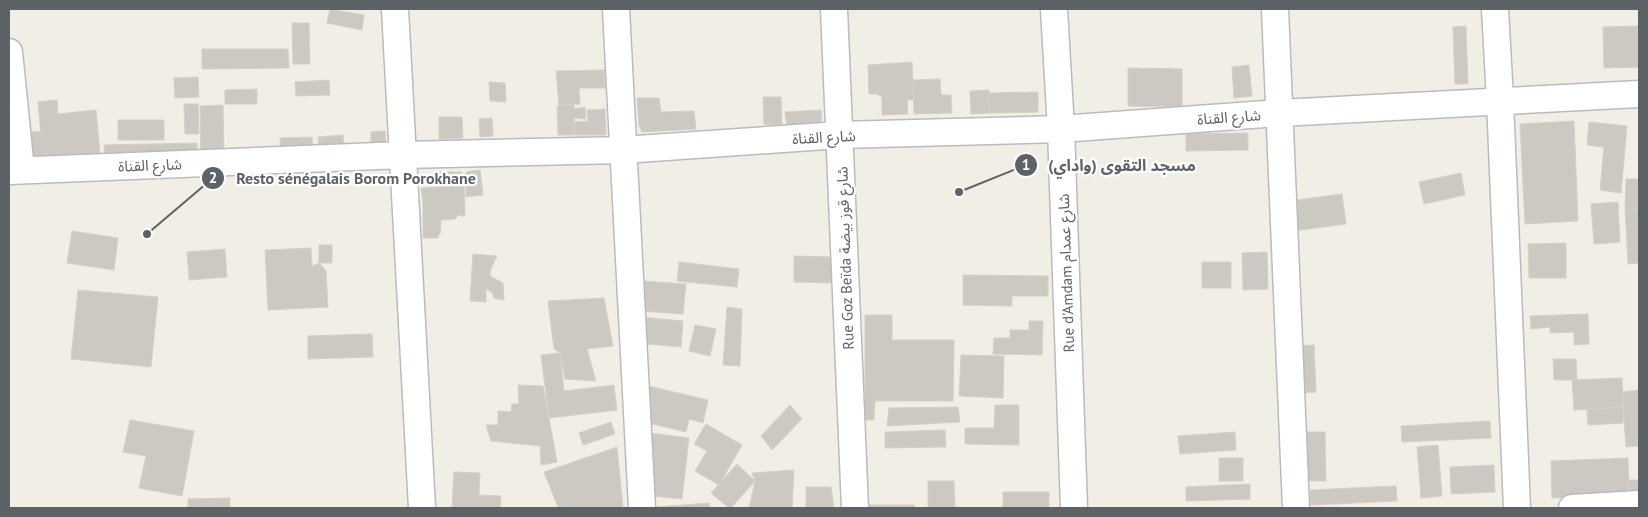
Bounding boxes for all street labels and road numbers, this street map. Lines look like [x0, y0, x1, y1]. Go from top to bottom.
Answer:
street label: شارع القناة [1197, 105, 1262, 132]
street label: شارع القناة [792, 126, 857, 151]
street label: شارع القناة [118, 154, 183, 179]
street label: Rue Goz Beïda شارع قوز بيضة [832, 166, 861, 350]
street label: Rue d'Amdam شارع عمدام [1054, 193, 1081, 353]

